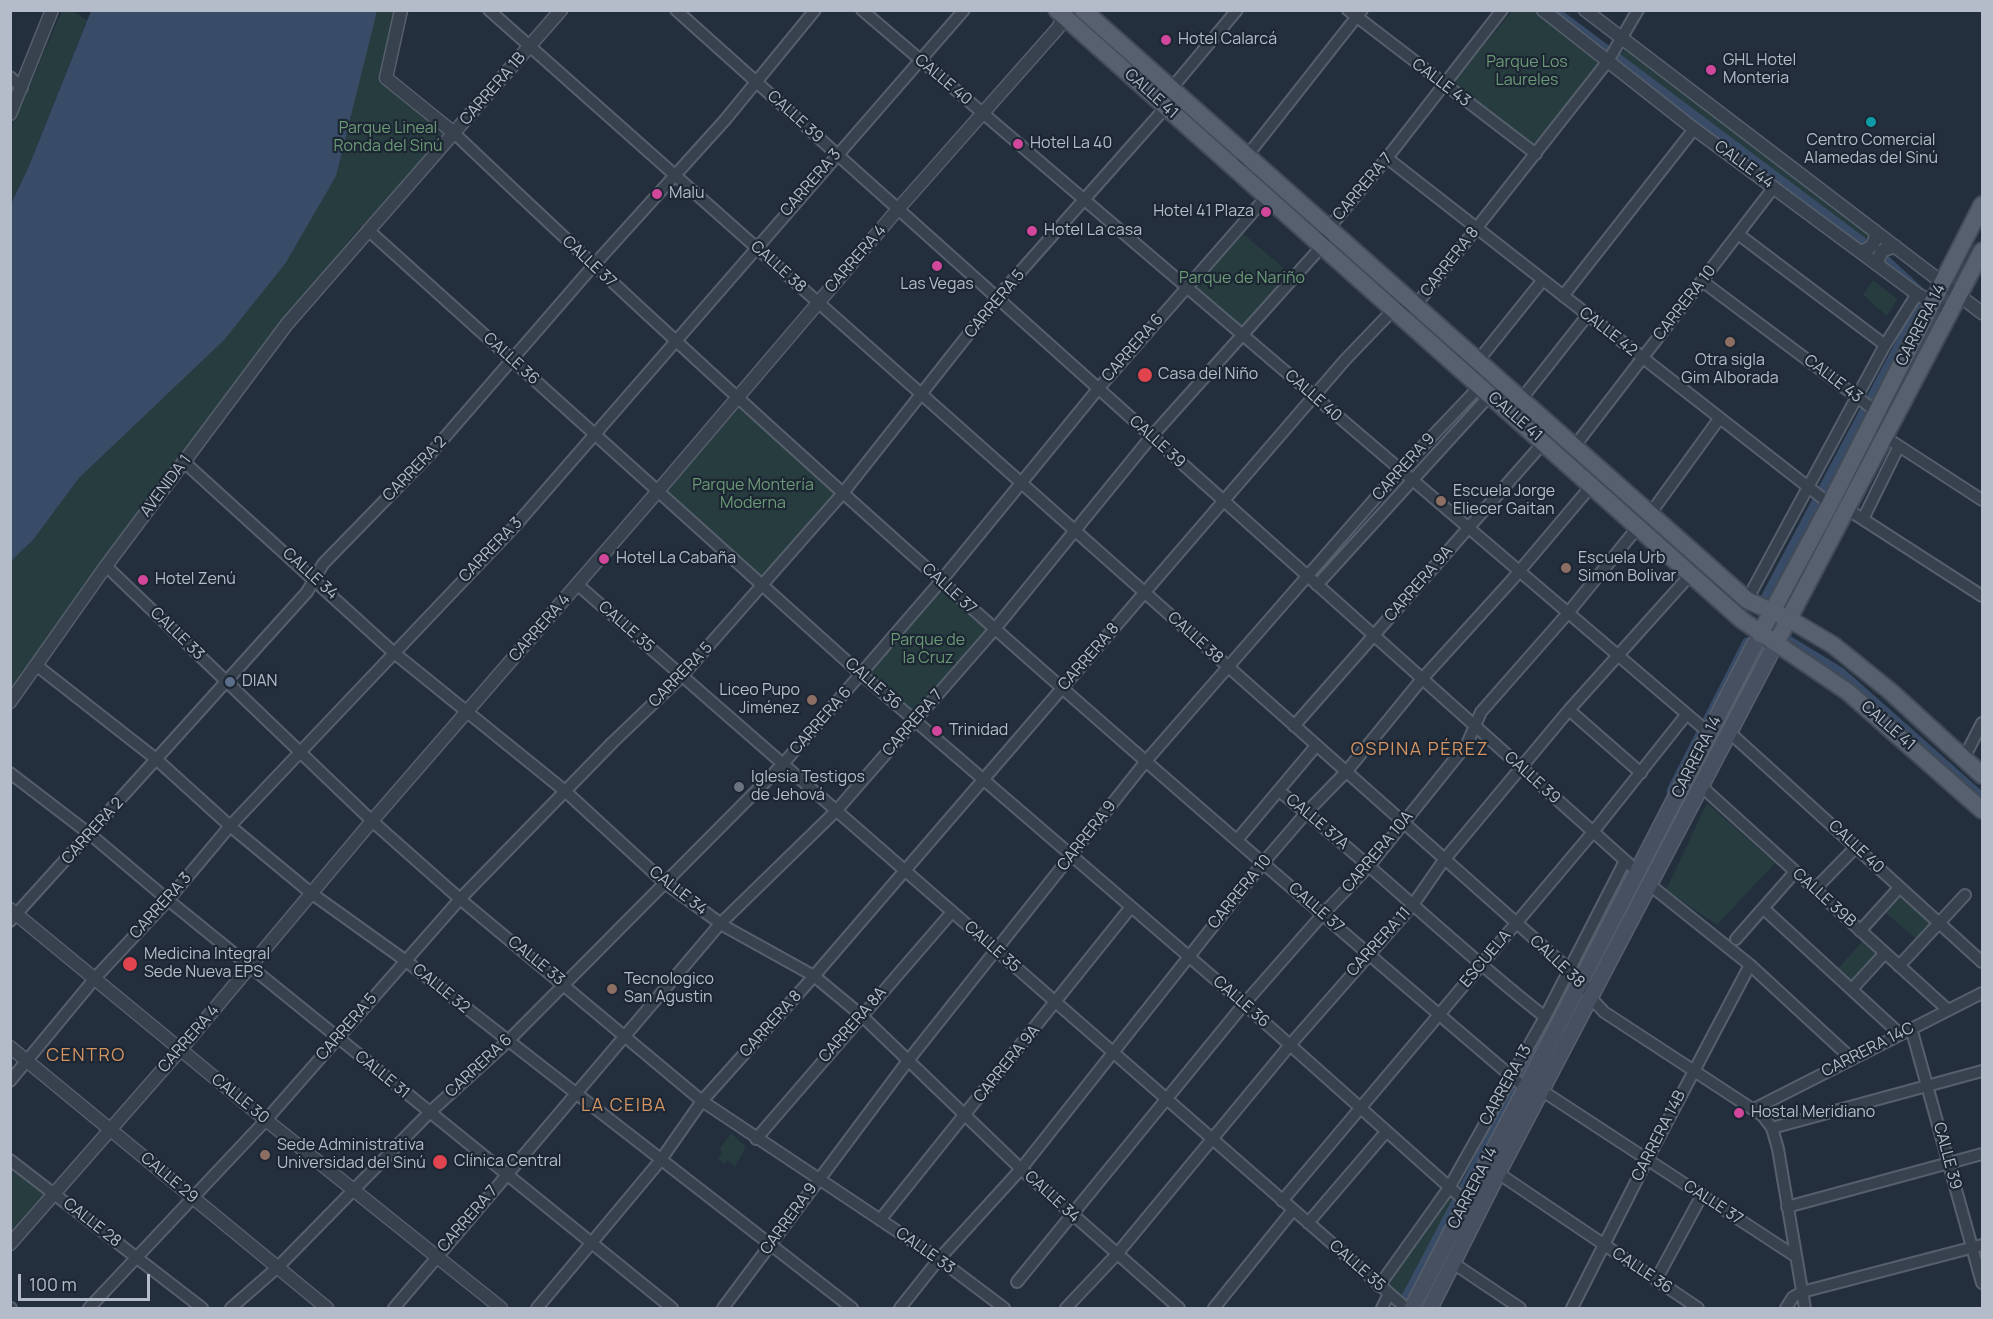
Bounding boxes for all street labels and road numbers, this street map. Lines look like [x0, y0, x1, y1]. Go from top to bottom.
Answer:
street label: CARRERA 1B [456, 49, 530, 129]
street label: CALLE 40 [910, 50, 976, 110]
street label: CALLE 43 [1408, 55, 1474, 111]
street label: CALLE 41 [1120, 65, 1182, 123]
street label: CALLE 39 [763, 87, 827, 147]
street label: CALLE 44 [1710, 137, 1778, 193]
street label: CARRERA 3 [777, 145, 845, 221]
street label: CARRERA 7 [1329, 149, 1397, 225]
street label: CARRERA 4 [821, 221, 891, 297]
street label: CARRERA 8 [1417, 223, 1483, 301]
street label: CALLE 37 [558, 232, 620, 292]
street label: CALLE 38 [746, 237, 810, 297]
street label: CARRERA 10 [1650, 262, 1720, 344]
street label: CARRERA 5 [961, 266, 1029, 342]
street label: CARRERA 14 [1892, 281, 1950, 369]
street label: CALLE 42 [1575, 303, 1641, 361]
street label: CARRERA 6 [1098, 310, 1168, 386]
street label: CALLE 36 [479, 329, 543, 389]
street label: CALLE 43 [1800, 351, 1866, 407]
street label: CALLE 40 [1281, 366, 1345, 426]
street label: CALLE 41 [1484, 388, 1546, 446]
street label: CALLE 39 [1125, 412, 1189, 472]
street label: CARRERA 9 [1369, 429, 1439, 505]
street label: CARRERA 2 [379, 432, 451, 506]
street label: AVENIDA 1 [137, 451, 195, 521]
street label: CARRERA 3 [455, 514, 527, 586]
street label: CARRERA 9A [1381, 542, 1457, 626]
street label: CALLE 34 [278, 544, 342, 604]
street label: CALLE 37 [918, 560, 980, 618]
street label: CARRERA 4 [505, 590, 575, 666]
street label: CALLE 35 [594, 597, 658, 657]
street label: CALLE 33 [146, 604, 208, 664]
street label: CALLE 38 [1163, 608, 1227, 668]
street label: CARRERA 8 [1054, 619, 1124, 695]
street label: CARRERA 5 [645, 638, 717, 712]
street label: CALLE 36 [841, 654, 905, 714]
street label: CARRERA 6 [786, 683, 856, 759]
street label: CARRERA 7 [879, 686, 947, 760]
street label: CALLE 41 [1857, 697, 1919, 755]
street label: CARRERA 14 [1668, 713, 1726, 801]
street label: CALLE 39 [1500, 748, 1564, 808]
street label: CALLE 37A [1282, 790, 1352, 854]
street label: CARRERA 2 [58, 794, 128, 868]
street label: CARRERA 9 [1054, 797, 1120, 875]
street label: CARRERA 10A [1338, 807, 1418, 897]
street label: CALLE 40 [1824, 816, 1888, 878]
street label: CARRERA 10 [1204, 851, 1276, 933]
street label: CALLE 34 [645, 862, 711, 920]
street label: CALLE 39B [1788, 865, 1860, 931]
street label: CARRERA 3 [126, 869, 196, 943]
street label: CALLE 37 [1284, 879, 1348, 937]
street label: CARRERA 11 [1343, 903, 1415, 981]
street label: CALLE 35 [960, 917, 1024, 977]
street label: ESCUELA [1457, 927, 1515, 991]
street label: CALLE 33 [504, 932, 568, 990]
street label: CALLE 38 [1526, 932, 1588, 992]
street label: CALLE 32 [409, 960, 473, 1018]
street label: CALLE 36 [1209, 972, 1273, 1032]
street label: CARRERA 8A [815, 983, 891, 1067]
street label: CARRERA 8 [736, 987, 806, 1061]
street label: CARRERA 5 [312, 989, 382, 1065]
street label: CARRERA 4 [154, 1001, 224, 1077]
street label: CARRERA 14C [1819, 1018, 1917, 1082]
street label: CARRERA 9A [970, 1021, 1044, 1107]
street label: CARRERA 6 [442, 1030, 516, 1102]
street label: CARRERA 13 [1476, 1041, 1536, 1129]
street label: CALLE 31 [351, 1047, 413, 1103]
street label: CALLE 30 [207, 1070, 273, 1128]
street label: CARRERA 14B [1628, 1087, 1690, 1185]
street label: CALLE 39 [1929, 1120, 1965, 1192]
street label: CARRERA 14 [1444, 1144, 1502, 1232]
street label: CALLE 29 [136, 1148, 202, 1208]
street label: CALLE 34 [1020, 1167, 1084, 1227]
street label: CALLE 37 [1680, 1177, 1746, 1229]
street label: CARRERA 9 [757, 1179, 821, 1259]
street label: CARRERA 7 [434, 1182, 502, 1256]
street label: CALLE 28 [59, 1194, 125, 1252]
street label: CALLE 33 [892, 1224, 958, 1278]
street label: CALLE 35 [1325, 1236, 1389, 1296]
street label: CALLE 36 [1608, 1244, 1676, 1298]

